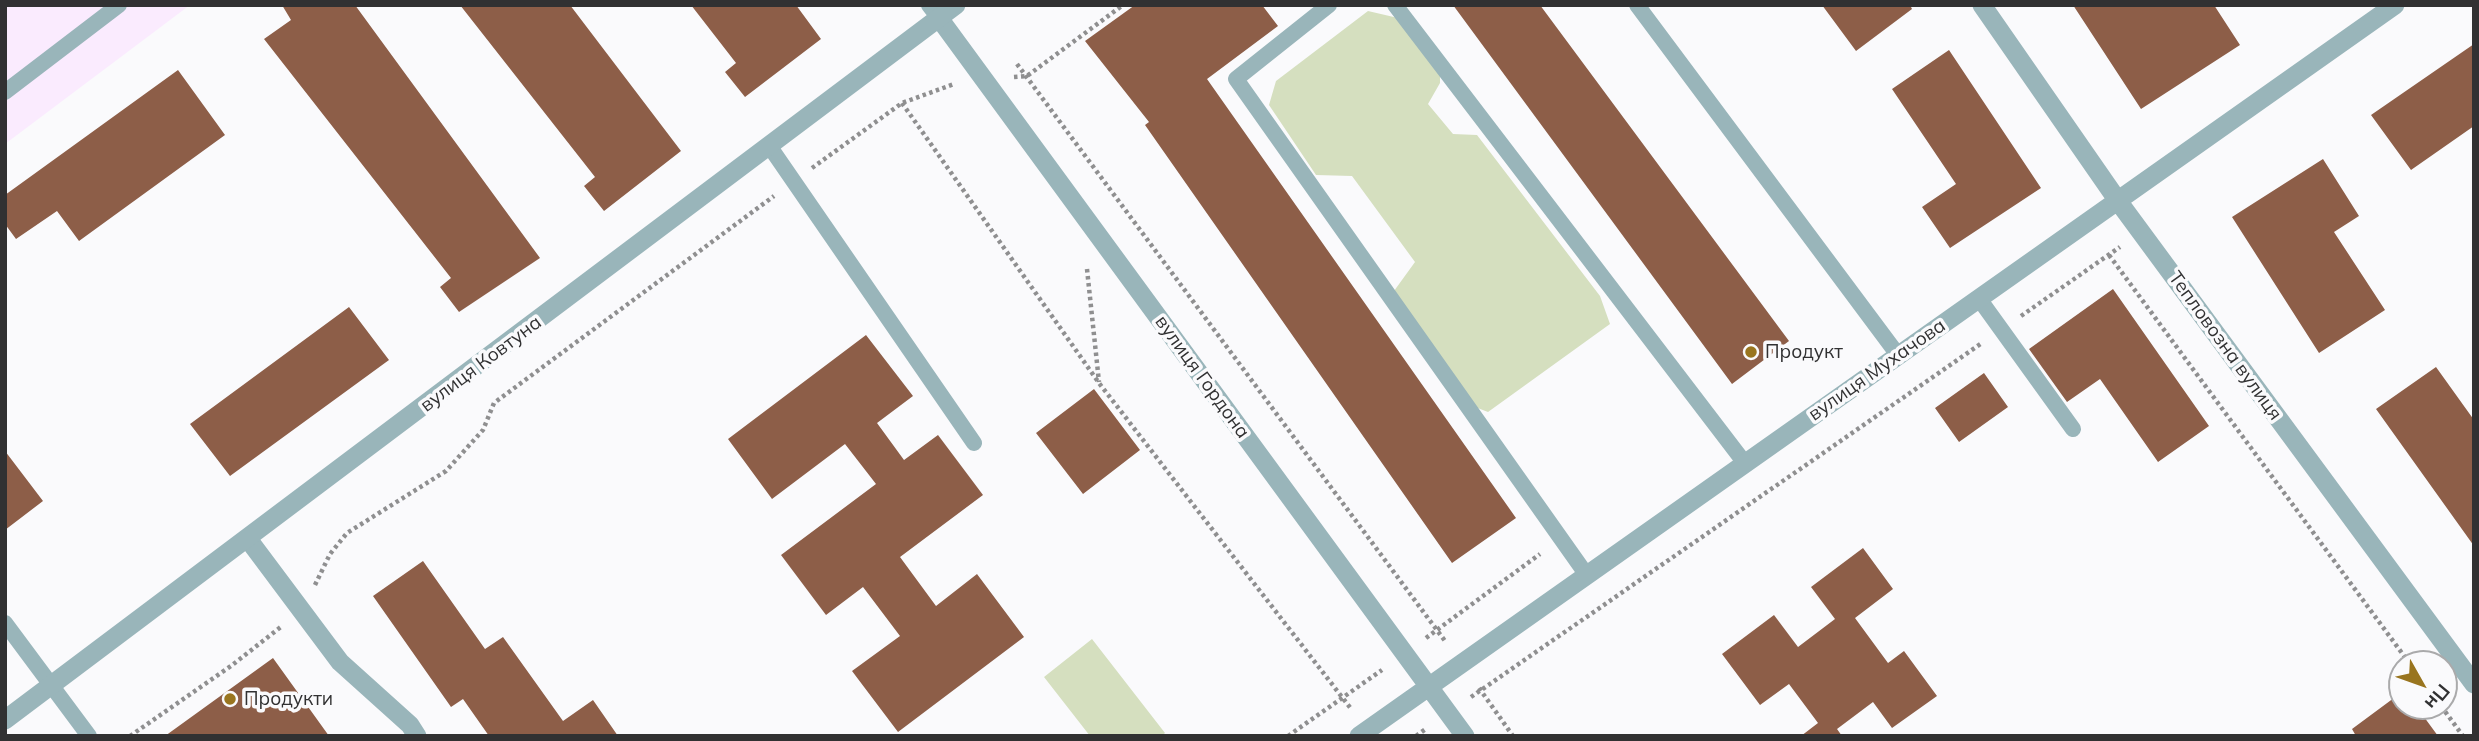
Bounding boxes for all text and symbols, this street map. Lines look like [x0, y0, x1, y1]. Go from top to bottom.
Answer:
street label: Тепловозна вулиця [2163, 267, 2287, 425]
street label: вулиця Ковтуна [416, 311, 546, 417]
street label: вулиця Гордона [1150, 311, 1254, 443]
street label: вулиця Мухачова [1804, 314, 1950, 426]
place label: Продукт [1765, 341, 1843, 363]
marker: Продукт [1743, 344, 1759, 360]
north arrow [2388, 650, 2458, 720]
text: Пн [2420, 679, 2455, 715]
place label: Продукти [244, 688, 333, 710]
marker: Продукти [222, 691, 238, 707]

